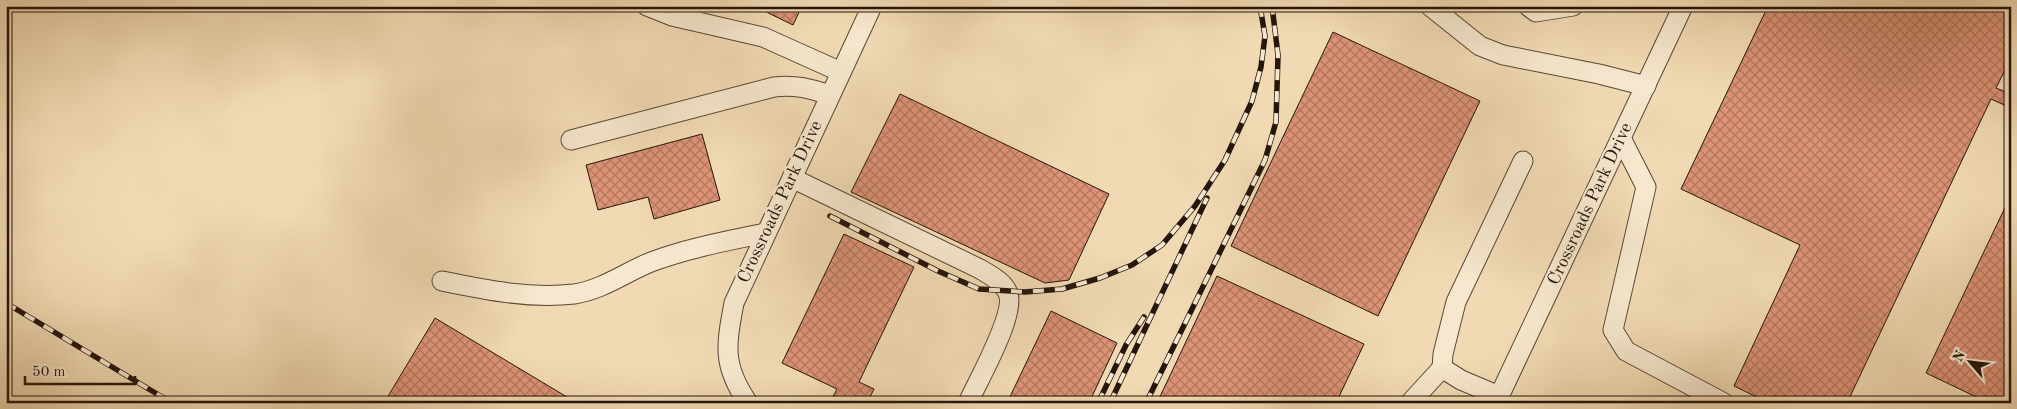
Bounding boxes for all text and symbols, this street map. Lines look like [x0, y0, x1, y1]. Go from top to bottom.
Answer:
street label: Crossroads Park Drive [734, 118, 826, 286]
street label: Crossroads Park Drive [1544, 120, 1636, 288]
north arrow [1944, 336, 1994, 386]
text: N [1951, 348, 1968, 364]
scale bar [25, 354, 135, 386]
text: 50 m [32, 365, 66, 380]

